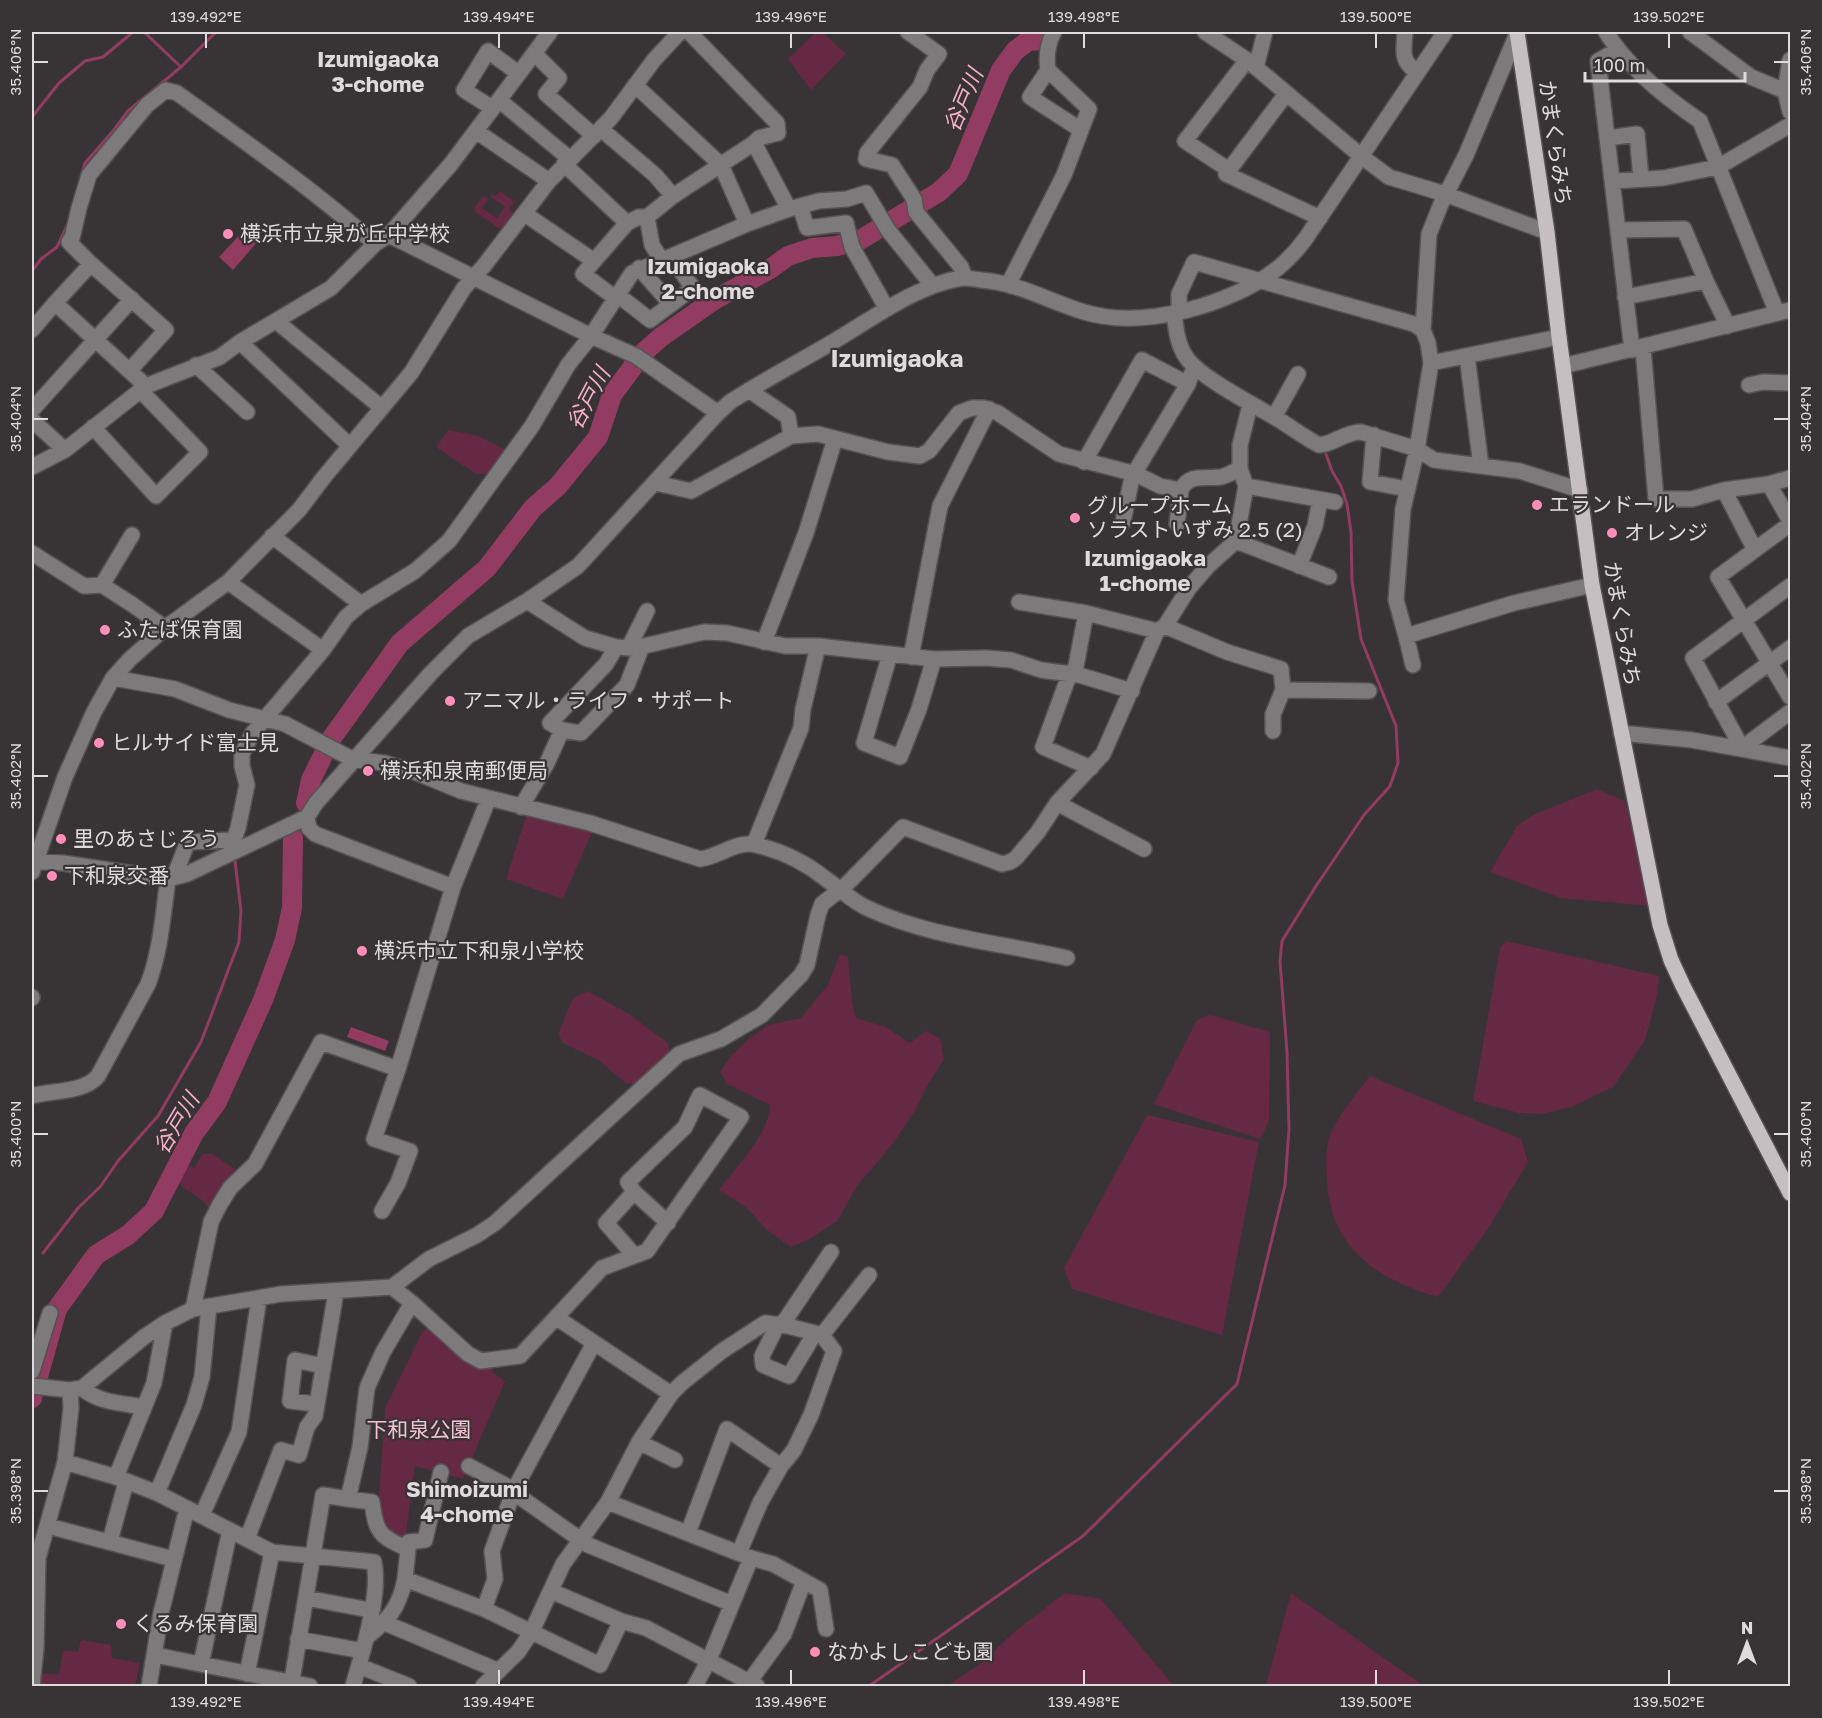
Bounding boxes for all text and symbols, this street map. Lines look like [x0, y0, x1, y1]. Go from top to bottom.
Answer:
text: 139.492°E [170, 7, 242, 25]
text: 139.494°E [463, 7, 535, 25]
text: 139.496°E [755, 7, 827, 25]
text: 139.498°E [1048, 7, 1120, 25]
text: 139.500°E [1340, 7, 1412, 25]
text: 139.502°E [1633, 7, 1705, 25]
text: 35.406°N [6, 29, 24, 95]
text: 35.406°N [1796, 29, 1814, 95]
district label: Izumigaoka 3-chome [317, 45, 439, 97]
scale bar [1585, 45, 1746, 83]
text: 100 m [1594, 54, 1645, 76]
water label: 谷戸川 [937, 62, 989, 135]
street label: かまくらみち [1534, 79, 1578, 207]
place label: 横浜市立泉が丘中学校 [240, 220, 450, 246]
marker: 横浜市立泉が丘中学校 [221, 227, 235, 241]
district label: Izumigaoka 2-chome [647, 252, 769, 304]
district label: Izumigaoka [831, 343, 964, 372]
water label: 谷戸川 [560, 361, 616, 433]
text: 35.404°N [6, 386, 24, 452]
text: 35.404°N [1796, 386, 1814, 452]
place label: エランドール [1549, 491, 1675, 517]
place label: グループホーム ソラストいずみ 2.5 (2) [1087, 492, 1303, 542]
marker: エランドール [1530, 498, 1544, 512]
marker: グループホーム ソラストいずみ 2.5 (2) [1068, 511, 1082, 525]
place label: オレンジ [1624, 519, 1708, 545]
marker: オレンジ [1605, 526, 1619, 540]
district label: Izumigaoka 1-chome [1084, 544, 1206, 596]
street label: かまくらみち [1599, 560, 1647, 688]
place label: ふたば保育園 [117, 616, 243, 642]
marker: ふたば保育園 [98, 623, 112, 637]
place label: アニマル・ライフ・サポート [462, 687, 735, 713]
marker: アニマル・ライフ・サポート [443, 694, 457, 708]
place label: ヒルサイド富士見 [111, 729, 279, 755]
marker: ヒルサイド富士見 [92, 736, 106, 750]
text: 35.402°N [6, 743, 24, 809]
text: 35.402°N [1796, 743, 1814, 809]
place label: 横浜和泉南郵便局 [380, 757, 548, 783]
marker: 横浜和泉南郵便局 [361, 764, 375, 778]
place label: 里のあさじろう [73, 825, 220, 851]
marker: 里のあさじろう [54, 832, 68, 846]
place label: 下和泉交番 [64, 862, 169, 888]
marker: 下和泉交番 [45, 869, 59, 883]
place label: 横浜市立下和泉小学校 [374, 937, 584, 963]
marker: 横浜市立下和泉小学校 [355, 944, 369, 958]
water label: 谷戸川 [147, 1086, 205, 1158]
text: 35.400°N [6, 1101, 24, 1167]
text: 35.400°N [1796, 1101, 1814, 1167]
park label: 下和泉公園 [367, 1416, 472, 1442]
text: 35.398°N [6, 1458, 24, 1524]
text: 35.398°N [1796, 1458, 1814, 1524]
district label: Shimoizumi 4-chome [406, 1475, 528, 1527]
place label: くるみ保育園 [133, 1610, 259, 1636]
north arrow [1717, 1613, 1777, 1673]
marker: くるみ保育園 [114, 1617, 128, 1631]
text: N [1741, 1618, 1753, 1638]
place label: なかよしこども園 [827, 1638, 994, 1664]
marker: なかよしこども園 [808, 1645, 822, 1659]
text: 139.492°E [170, 1692, 242, 1710]
text: 139.494°E [463, 1692, 535, 1710]
text: 139.496°E [755, 1692, 827, 1710]
text: 139.498°E [1048, 1692, 1120, 1710]
text: 139.500°E [1340, 1692, 1412, 1710]
text: 139.502°E [1633, 1692, 1705, 1710]

